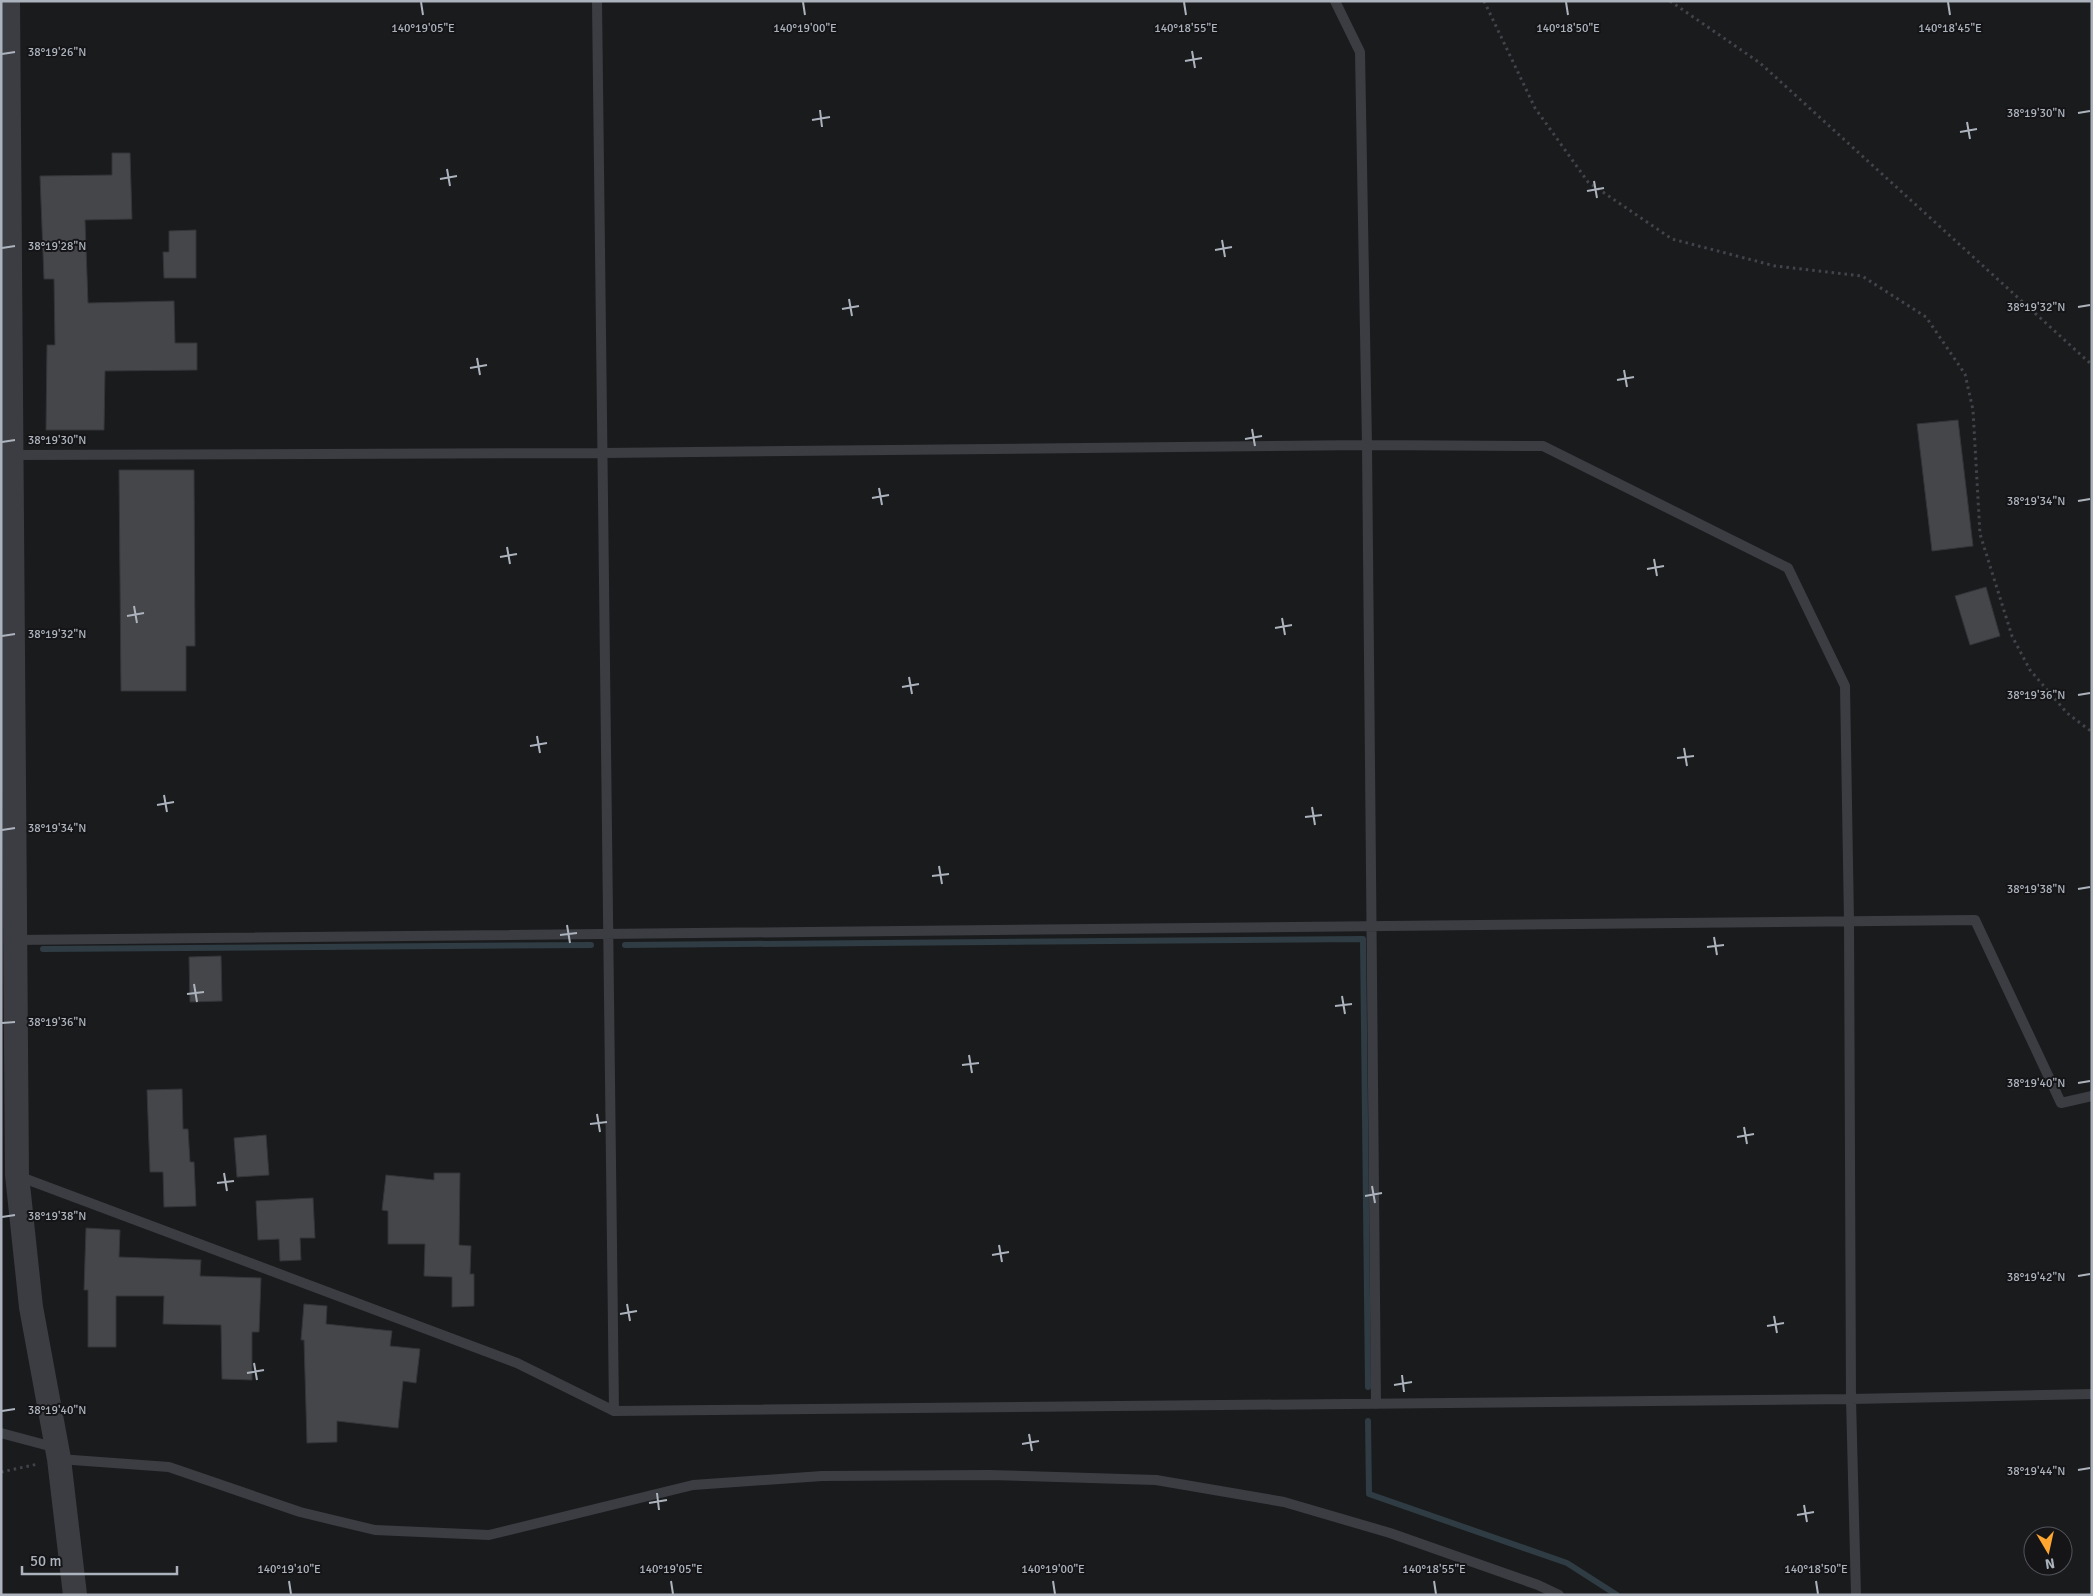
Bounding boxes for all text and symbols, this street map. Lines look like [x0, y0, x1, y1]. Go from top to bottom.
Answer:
text: 140°19'05"E [391, 21, 455, 36]
text: 140°19'00"E [773, 21, 837, 36]
text: 140°18'55"E [1154, 21, 1218, 36]
text: 140°18'50"E [1536, 21, 1600, 36]
text: 140°18'45"E [1918, 21, 1982, 36]
text: 38°19'26"N [28, 45, 86, 60]
text: 38°19'30"N [2007, 106, 2065, 121]
text: 38°19'28"N [28, 239, 86, 254]
text: 38°19'32"N [2007, 300, 2065, 315]
text: 38°19'30"N [28, 433, 86, 448]
text: 38°19'34"N [2007, 494, 2065, 509]
text: 38°19'32"N [28, 627, 86, 642]
text: 38°19'36"N [2007, 688, 2065, 703]
text: 38°19'34"N [28, 821, 86, 836]
text: 38°19'38"N [2007, 882, 2065, 897]
text: 38°19'36"N [28, 1015, 86, 1030]
text: 38°19'40"N [2007, 1076, 2065, 1091]
text: 38°19'38"N [28, 1209, 86, 1224]
text: 38°19'42"N [2007, 1270, 2065, 1285]
text: 38°19'40"N [28, 1403, 86, 1418]
text: 38°19'44"N [2007, 1464, 2065, 1479]
north arrow [2023, 1526, 2073, 1576]
scale bar [22, 1544, 178, 1576]
text: 50 m [30, 1552, 61, 1570]
text: N [2044, 1554, 2056, 1573]
text: 140°19'10"E [257, 1562, 321, 1577]
text: 140°19'05"E [639, 1562, 703, 1577]
text: 140°19'00"E [1021, 1562, 1085, 1577]
text: 140°18'55"E [1402, 1562, 1466, 1577]
text: 140°18'50"E [1784, 1562, 1848, 1577]

